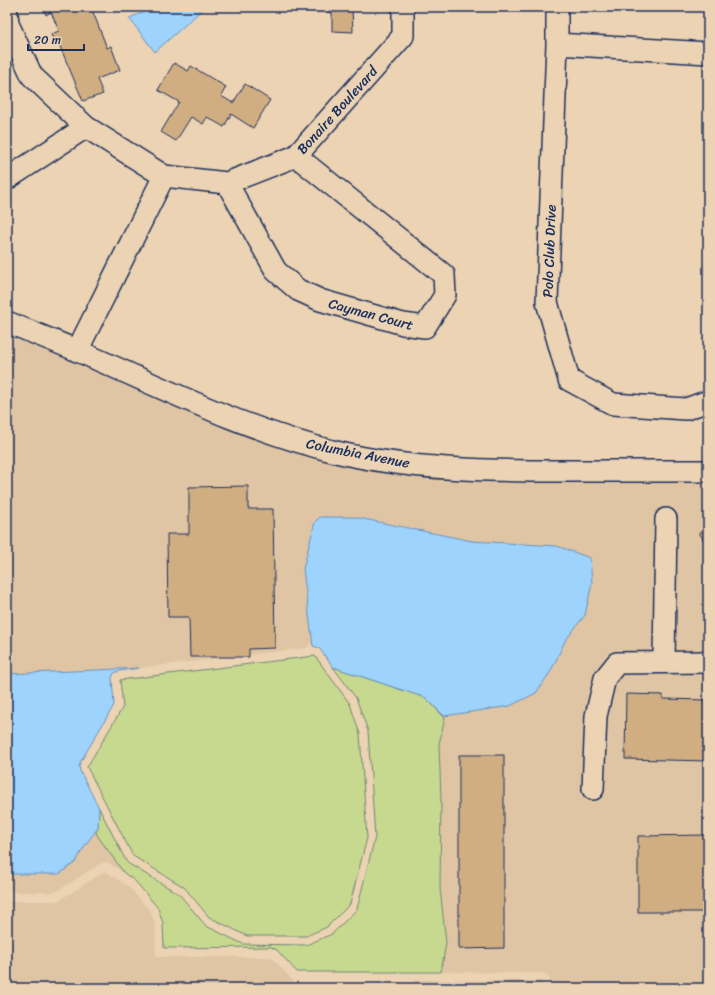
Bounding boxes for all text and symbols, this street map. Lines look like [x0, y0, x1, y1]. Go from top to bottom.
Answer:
scale bar [28, 26, 84, 52]
text: 20 m [34, 29, 61, 51]
street label: Bonaire Boulevard [291, 59, 385, 160]
street label: Polo Club Drive [535, 204, 564, 298]
street label: Cayman Court [326, 291, 416, 338]
street label: Columbia Avenue [304, 431, 412, 476]

